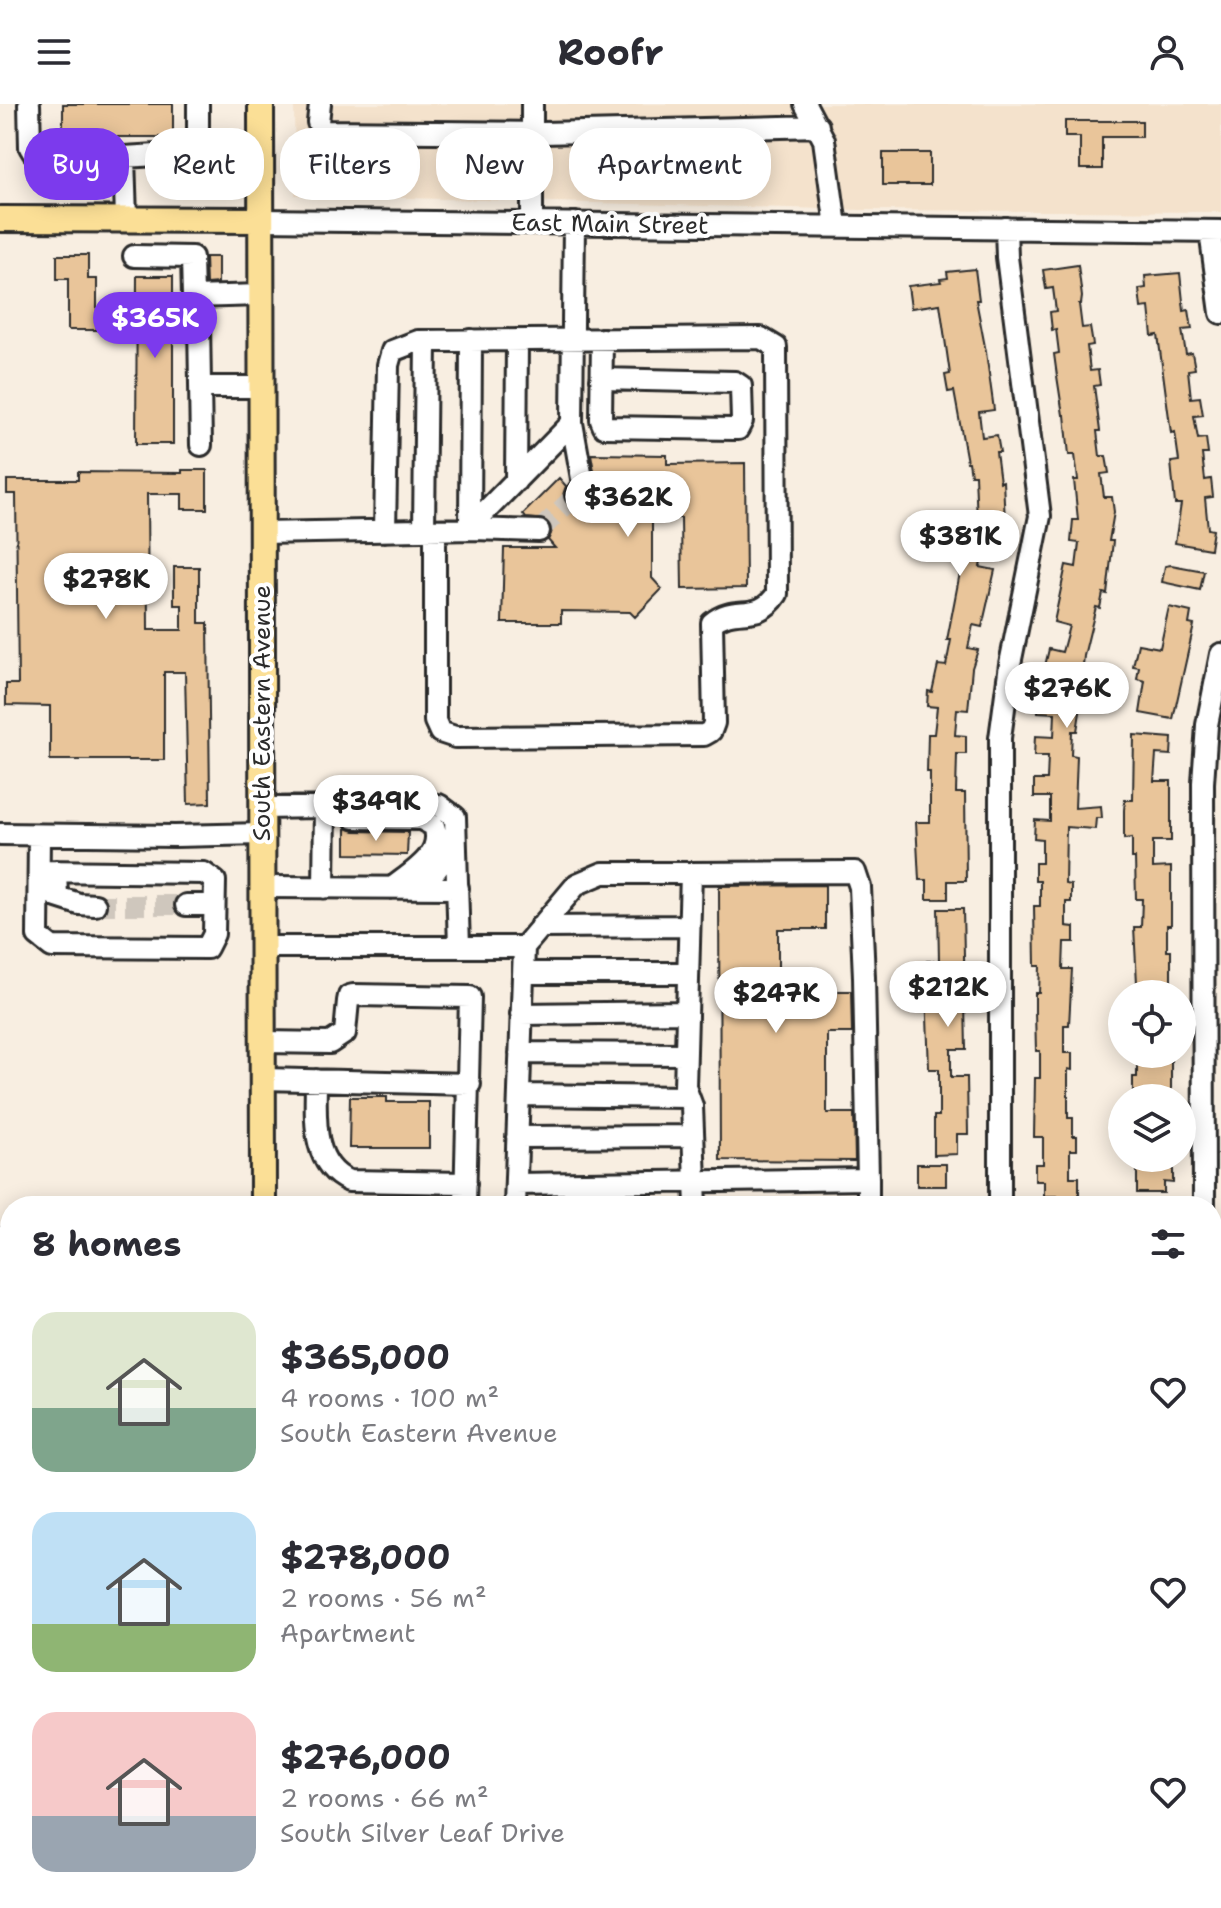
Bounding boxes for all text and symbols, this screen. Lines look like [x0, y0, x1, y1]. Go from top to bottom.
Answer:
text: Roofr [558, 28, 663, 77]
icon: menu [32, 30, 76, 74]
icon: person [1145, 30, 1189, 74]
chip: Buy [24, 128, 129, 200]
chip: Rent [145, 128, 264, 200]
chip: Filters [280, 128, 420, 200]
chip: New [436, 128, 553, 200]
chip: Apartment [569, 128, 771, 200]
street label: East Main Street [511, 206, 709, 242]
pin: $365K [99, 292, 211, 360]
text: $365K [111, 300, 199, 335]
pin: $362K [572, 471, 684, 539]
text: $362K [583, 479, 673, 514]
pin: $381K [904, 510, 1016, 578]
text: $381K [919, 518, 1001, 553]
pin: $278K [50, 553, 162, 621]
text: $278K [62, 561, 150, 596]
street label: South Eastern Avenue [246, 585, 278, 841]
pin: $276K [1011, 662, 1123, 730]
text: $276K [1023, 670, 1111, 705]
pin: $349K [320, 775, 432, 843]
text: $349K [331, 783, 421, 818]
pin: $212K [892, 961, 1004, 1029]
pin: $247K [720, 967, 832, 1035]
text: $212K [907, 969, 989, 1004]
text: $247K [732, 975, 820, 1010]
map controls [1108, 980, 1196, 1172]
button: locate [1108, 980, 1196, 1068]
button: layers [1108, 1084, 1196, 1172]
text: 8 homes [32, 1221, 181, 1267]
icon: filters [1146, 1222, 1190, 1266]
text: $365,000 [280, 1334, 450, 1380]
icon: home [96, 1344, 192, 1440]
icon: heart [1146, 1370, 1190, 1414]
text: 4 rooms · 100 m² [280, 1380, 499, 1415]
text: South Eastern Avenue [280, 1415, 558, 1450]
text: $278,000 [280, 1534, 451, 1580]
icon: home [96, 1544, 192, 1640]
icon: heart [1146, 1570, 1190, 1614]
text: 2 rooms · 56 m² [280, 1580, 487, 1615]
text: Apartment [280, 1615, 416, 1650]
text: $276,000 [280, 1734, 451, 1780]
icon: home [96, 1744, 192, 1840]
icon: heart [1146, 1770, 1190, 1814]
text: 2 rooms · 66 m² [280, 1780, 489, 1815]
text: South Silver Leaf Drive [280, 1815, 565, 1850]

